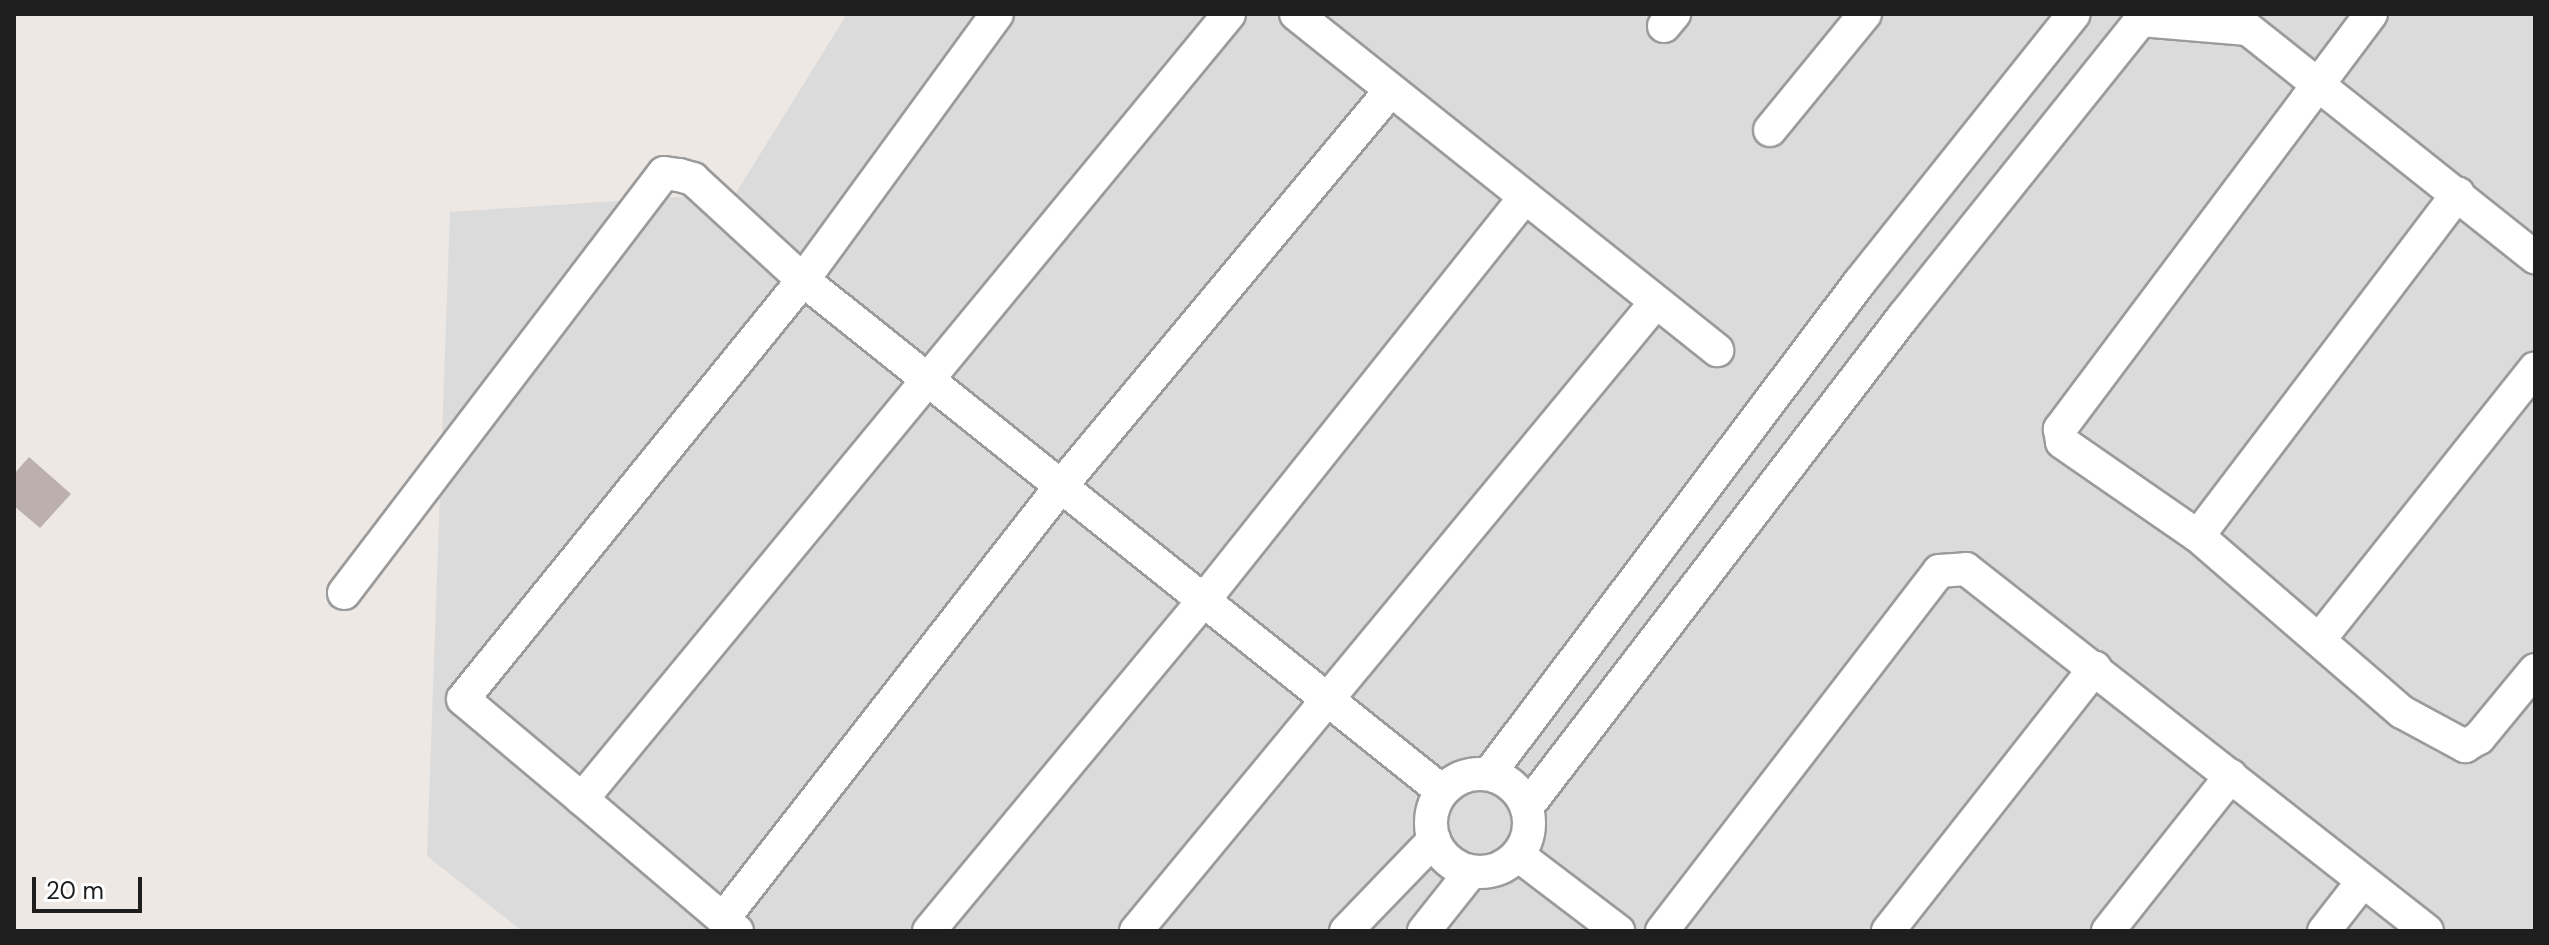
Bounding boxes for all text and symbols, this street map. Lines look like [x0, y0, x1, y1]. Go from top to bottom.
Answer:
scale bar [36, 861, 146, 911]
text: 20 m [46, 875, 104, 906]

